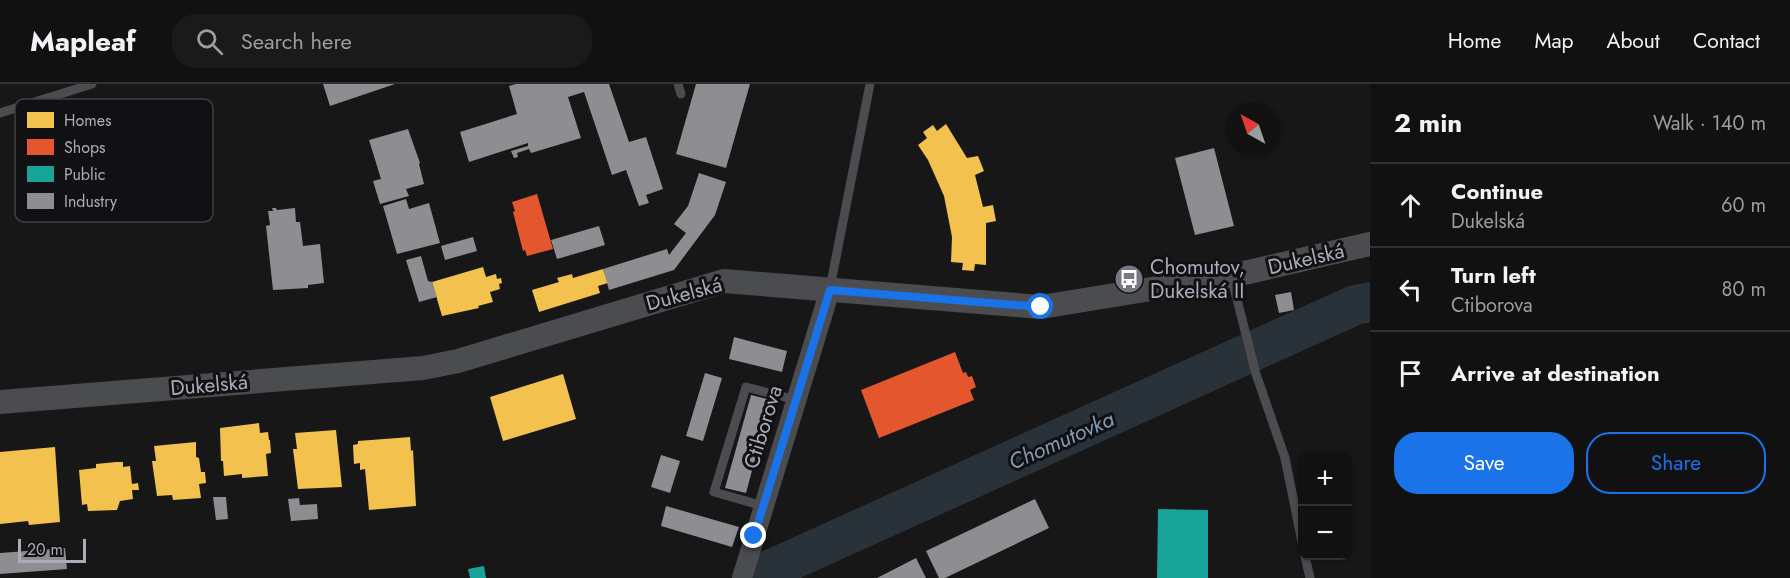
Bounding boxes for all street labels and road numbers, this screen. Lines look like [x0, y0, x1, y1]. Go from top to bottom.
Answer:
street label: Dukelská [1265, 236, 1347, 282]
street label: Dukelská [643, 269, 725, 319]
street label: Dukelská [169, 367, 249, 403]
street label: Ctiborova [736, 382, 790, 472]

